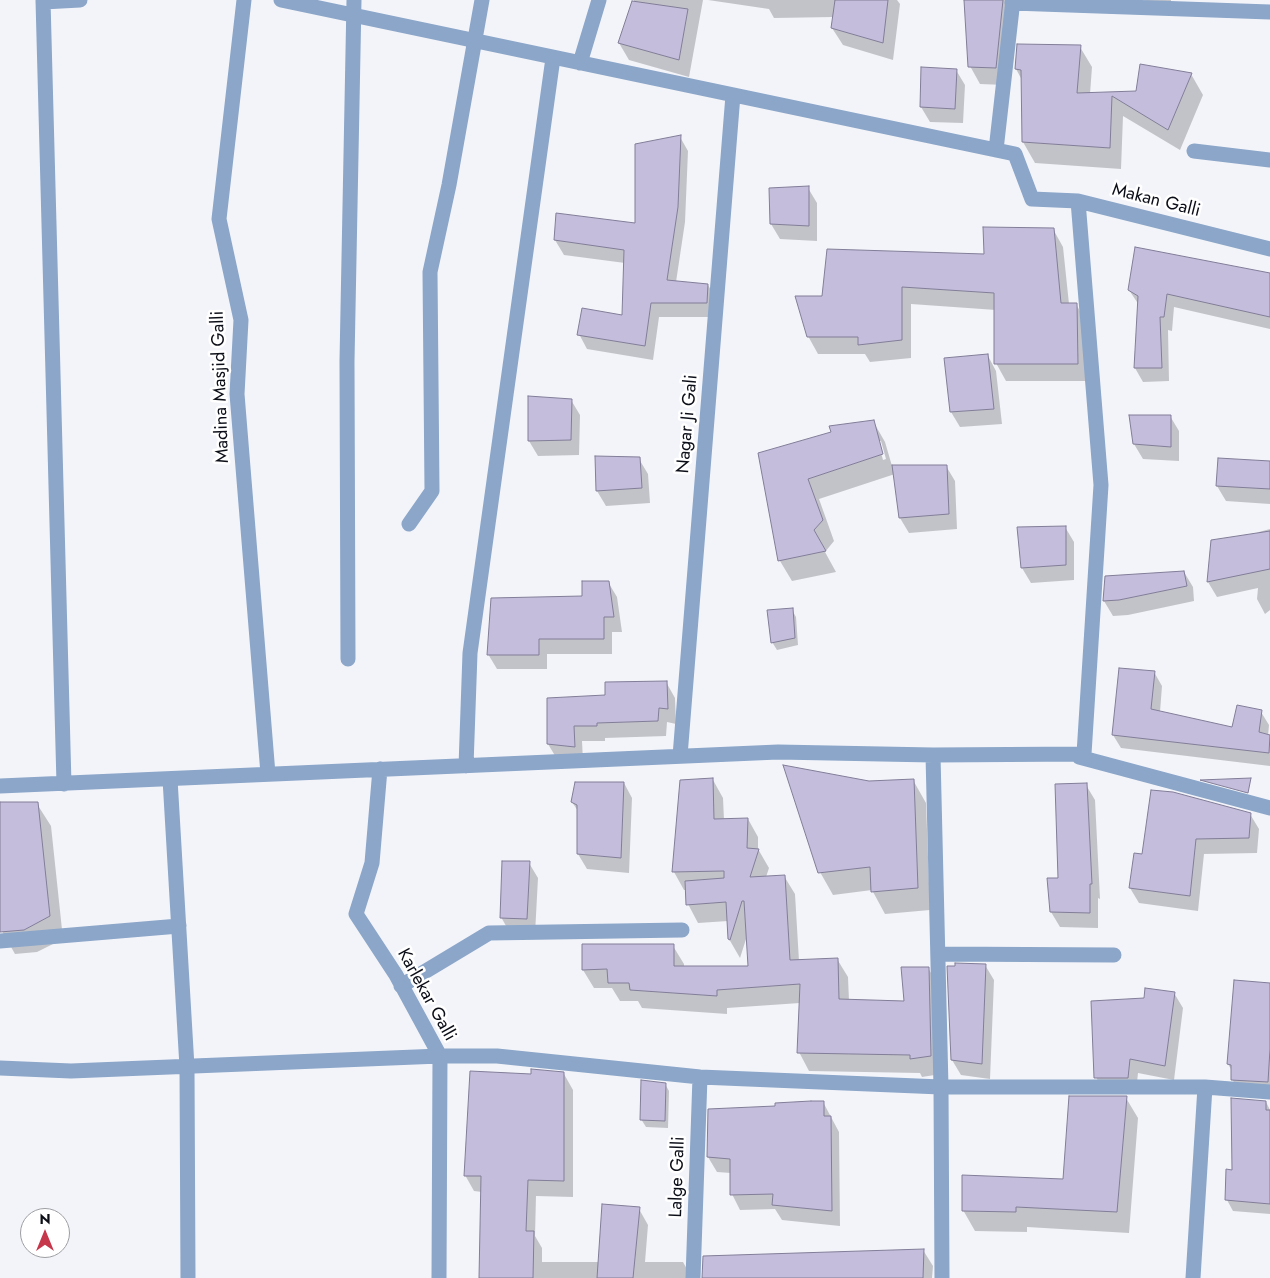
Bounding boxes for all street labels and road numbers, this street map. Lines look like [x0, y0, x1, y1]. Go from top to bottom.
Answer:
street label: Makan Galli [1110, 180, 1202, 222]
street label: Madina Masjid Galli [208, 310, 234, 464]
street label: Nagar Ji Gali [673, 374, 703, 474]
street label: Karlekar Galli [392, 945, 460, 1045]
street label: Lalge Galli [666, 1136, 690, 1218]

